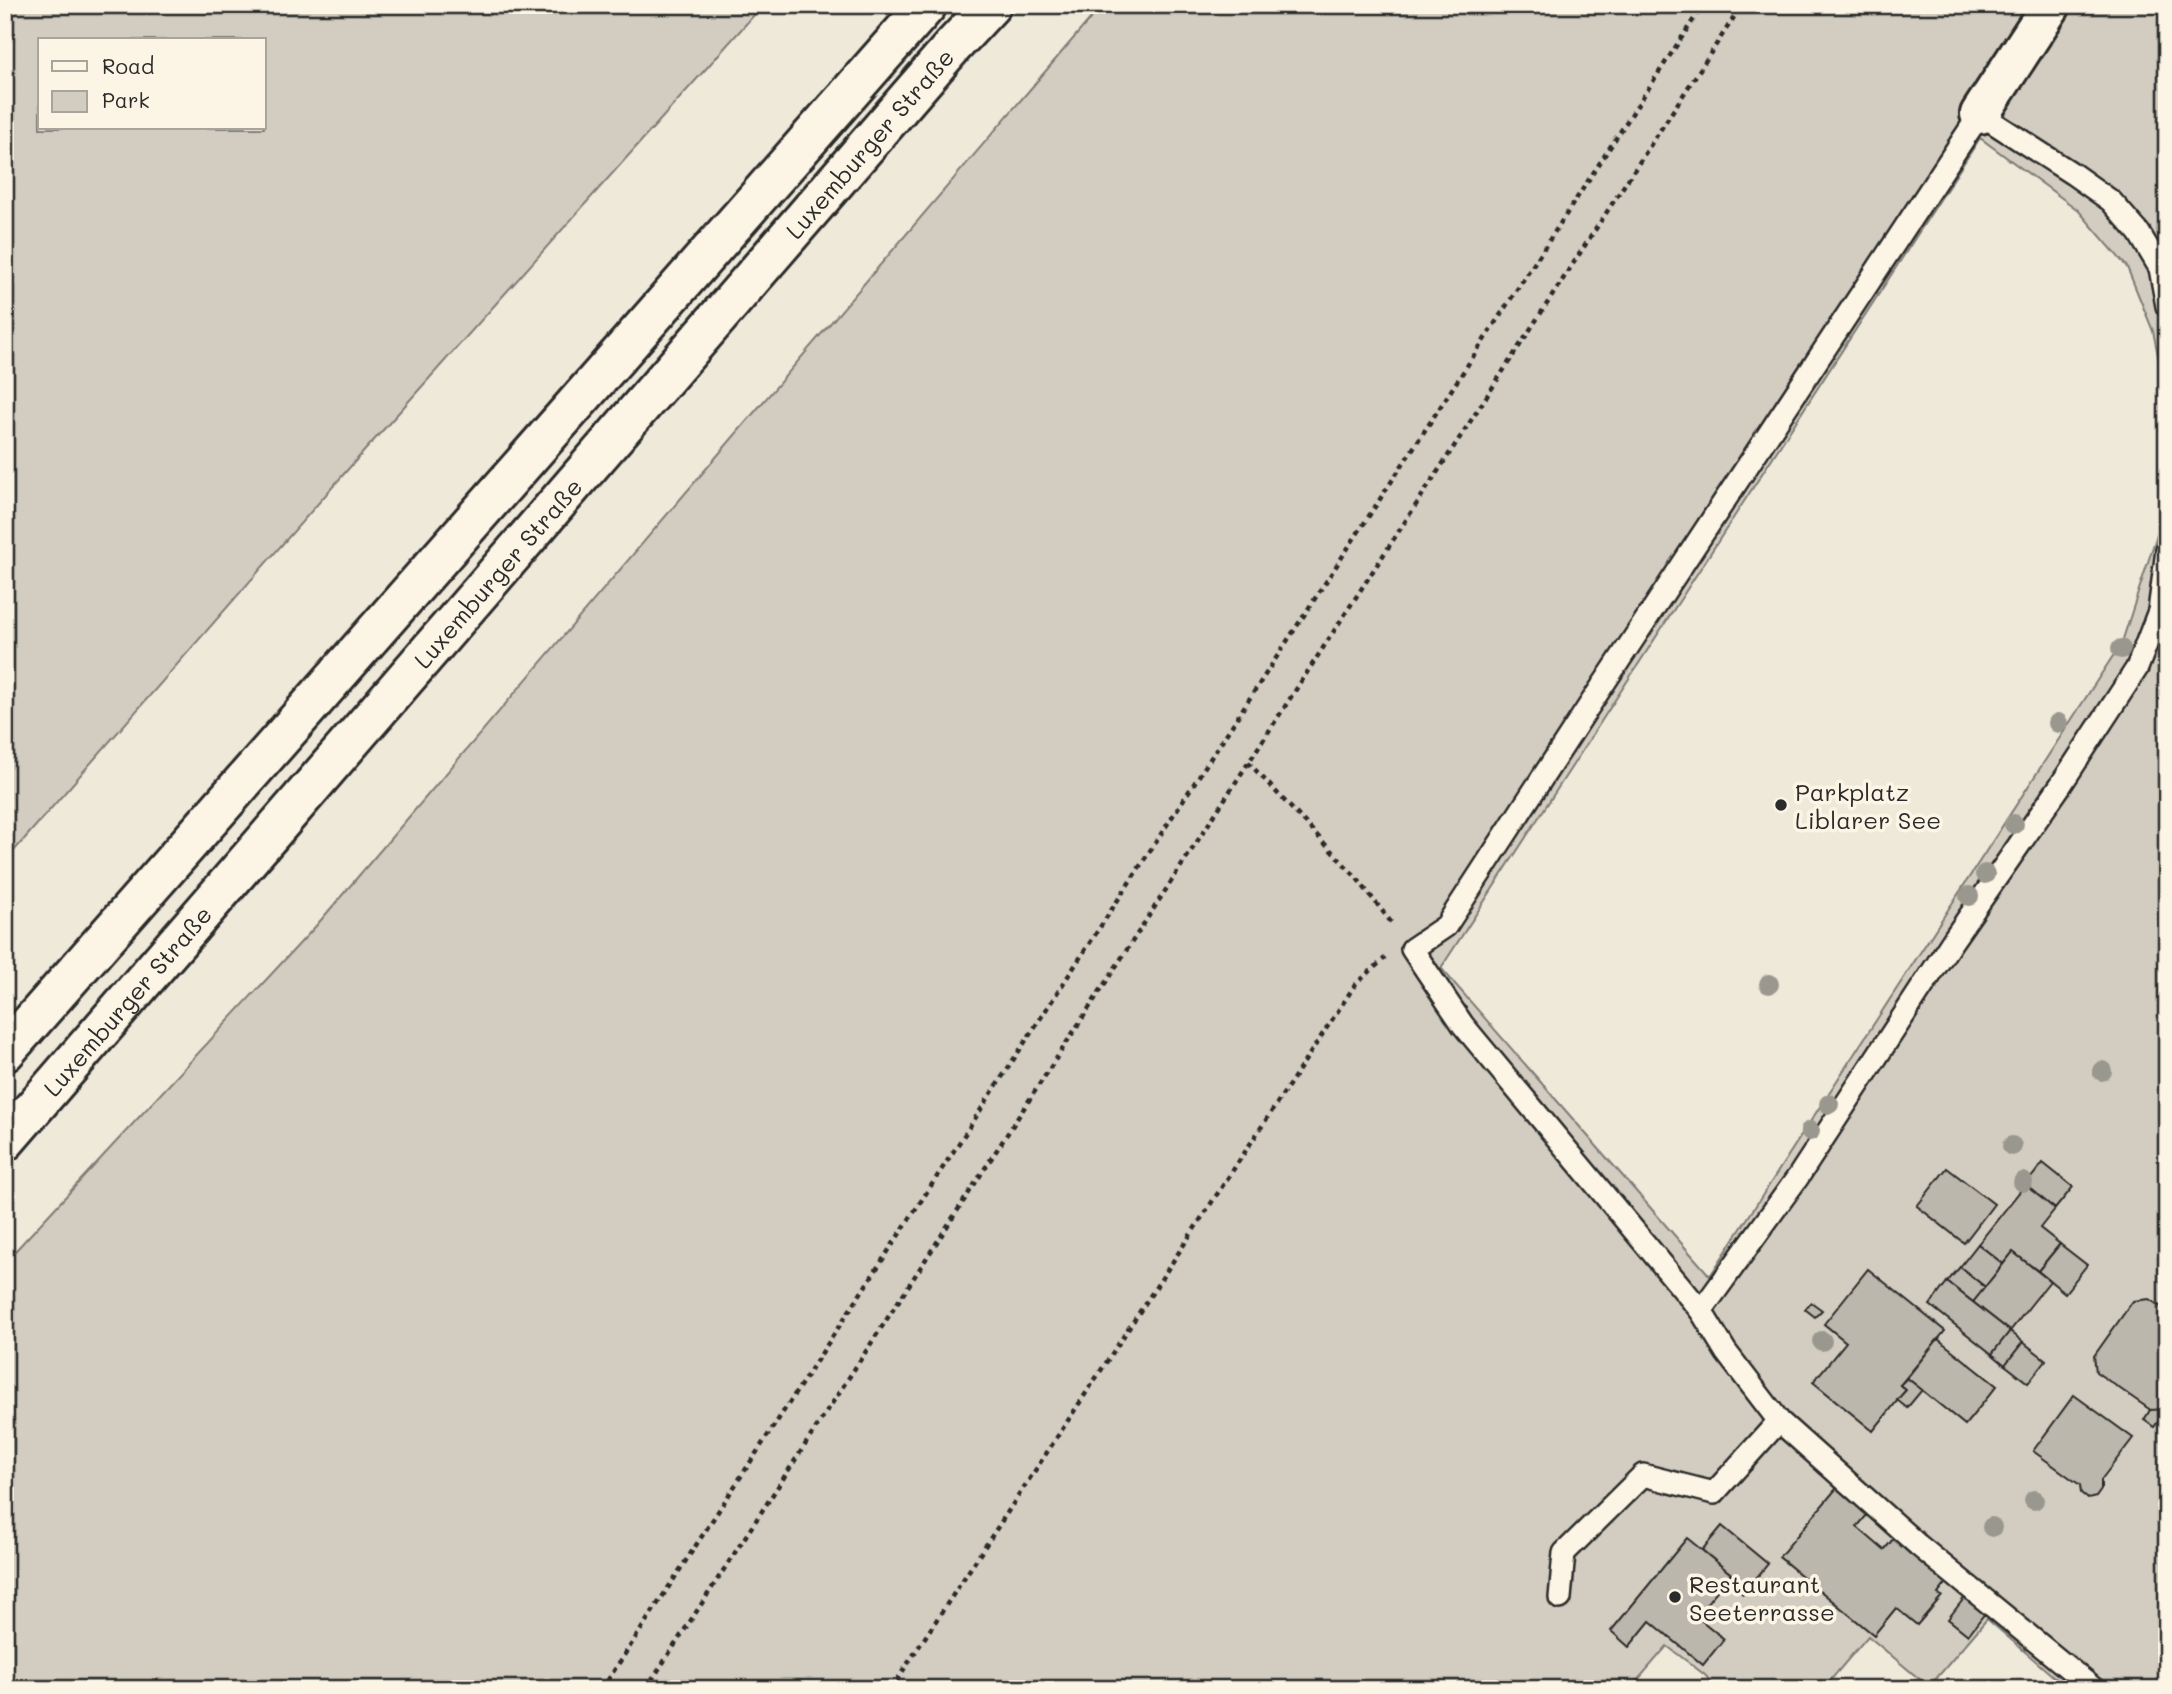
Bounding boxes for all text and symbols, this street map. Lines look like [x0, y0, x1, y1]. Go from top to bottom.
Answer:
legend [38, 38, 266, 130]
street label: Luxemburger Straße [778, 41, 960, 245]
text: Road [102, 52, 154, 79]
text: Park [102, 86, 150, 113]
street label: Luxemburger Straße [406, 471, 588, 674]
place label: Parkplatz Liblarer See [1795, 776, 1941, 835]
marker: Parkplatz Liblarer See [1773, 797, 1789, 813]
street label: Luxemburger Straße [36, 899, 218, 1102]
place label: Restaurant Seeterrasse [1689, 1568, 1835, 1627]
marker: Restaurant Seeterrasse [1667, 1589, 1683, 1605]

